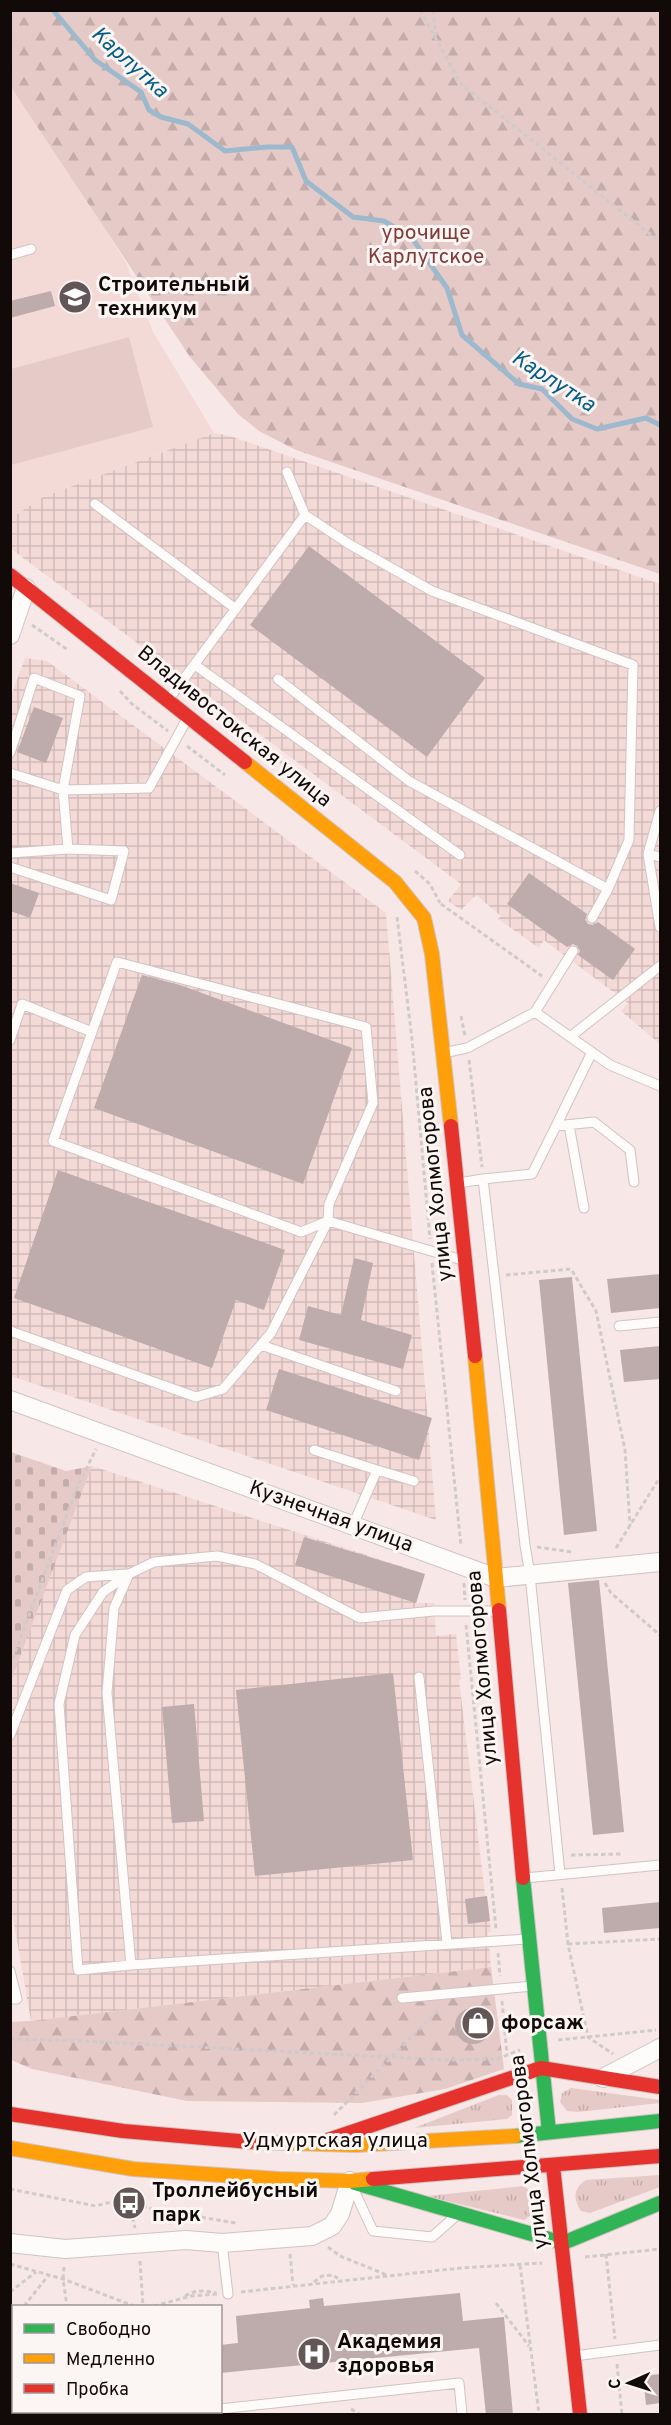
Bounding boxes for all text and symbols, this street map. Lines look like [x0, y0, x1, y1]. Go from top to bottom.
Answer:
water label: Карлутка [85, 21, 174, 105]
park label: урочище Карлутское [368, 220, 484, 271]
place label: Строительный техникум [98, 272, 250, 323]
school or university icon: Строительный техникум [57, 279, 93, 315]
water label: Карлутка [506, 345, 601, 419]
street label: Владивостокская улица [131, 640, 337, 814]
street label: улица Холмогорова [412, 1085, 460, 1283]
street label: Кузнечная улица [245, 1475, 417, 1559]
street label: улица Холмогорова [461, 1569, 505, 1767]
shop icon: форсаж [460, 2005, 496, 2041]
place label: форсаж [501, 2010, 584, 2037]
street label: улица Холмогорова [505, 2053, 555, 2251]
street label: Удмуртская улица [242, 2128, 428, 2155]
place label: Троллейбусный парк [152, 2178, 318, 2229]
bus stop icon: Троллейбусный парк [111, 2185, 147, 2221]
legend [12, 2305, 222, 2413]
text: Свободно [66, 2319, 151, 2342]
place label: Академия здоровья [337, 2329, 442, 2380]
hospital icon: Академия здоровья [296, 2336, 332, 2372]
text: Медленно [66, 2349, 155, 2372]
north arrow [599, 2353, 659, 2413]
text: С [606, 2378, 626, 2389]
text: Пробка [66, 2379, 129, 2402]

